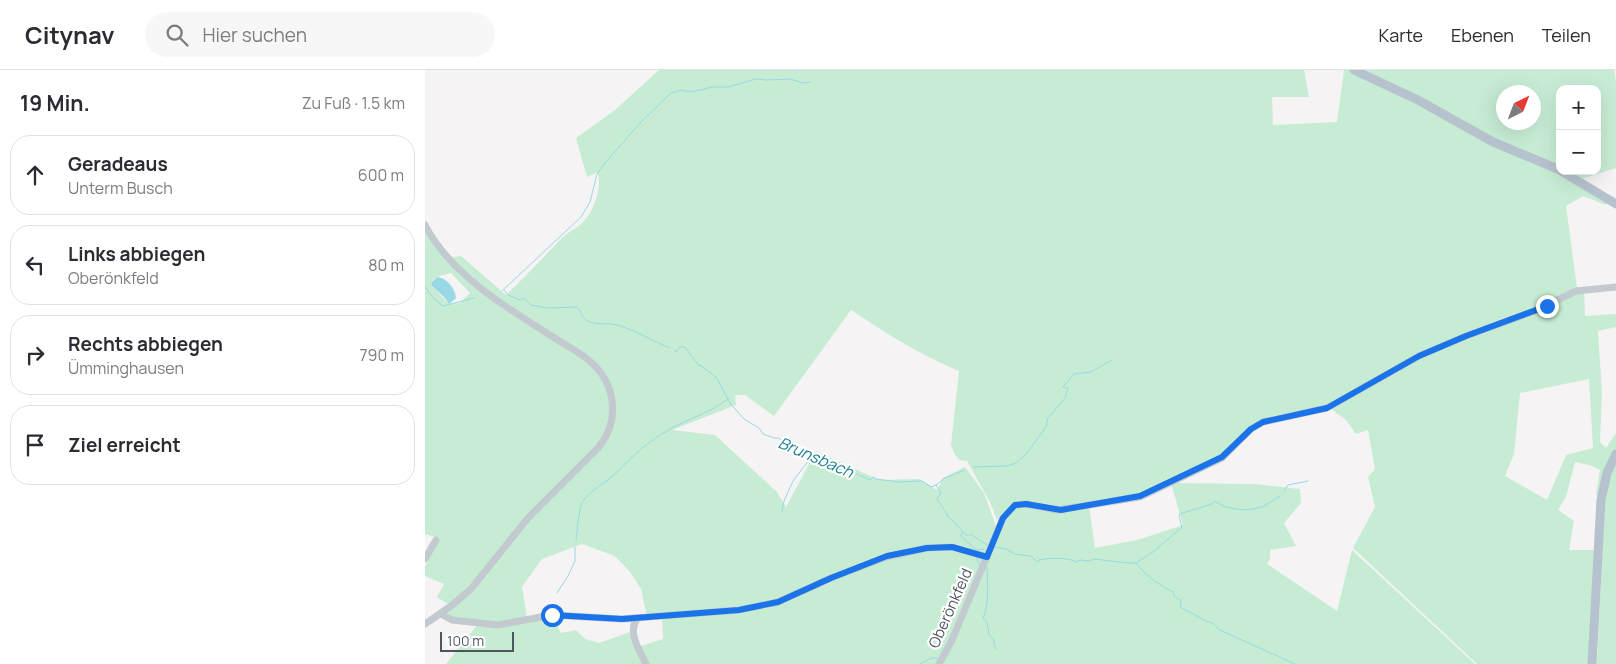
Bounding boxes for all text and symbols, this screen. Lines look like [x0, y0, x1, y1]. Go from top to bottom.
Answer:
search box [145, 12, 495, 57]
text: Citynav [25, 18, 115, 51]
icon: search [163, 21, 191, 49]
text: Hier suchen [203, 22, 307, 48]
text: Karte [1379, 23, 1423, 47]
text: Ebenen [1451, 23, 1514, 47]
text: Teilen [1542, 23, 1591, 47]
north arrow [1496, 85, 1541, 130]
map controls [1556, 85, 1601, 175]
button: + [1556, 85, 1601, 130]
text: 19 Min. [20, 89, 90, 117]
text: Zu Fuß · 1.5 km [302, 92, 405, 114]
button: − [1556, 130, 1601, 175]
text: Geradeaus [68, 151, 168, 177]
icon: ahead [21, 161, 49, 189]
text: 600 m [358, 164, 404, 186]
text: Unterm Busch [68, 177, 173, 199]
text: Links abbiegen [68, 241, 205, 267]
icon: left [21, 251, 49, 279]
text: 80 m [368, 254, 404, 276]
text: Oberönkfeld [68, 267, 159, 289]
route end [1536, 295, 1559, 318]
text: Rechts abbiegen [68, 331, 223, 357]
icon: right [21, 341, 49, 369]
text: 790 m [360, 344, 404, 366]
text: Ümminghausen [68, 357, 184, 379]
icon: arrive [21, 431, 49, 459]
water label: Brunsbach [775, 431, 857, 483]
text: Ziel erreicht [68, 432, 181, 458]
street label: Oberönkfeld [923, 565, 977, 651]
route start [541, 604, 564, 627]
scale bar [440, 629, 514, 652]
text: 100 m [447, 631, 484, 650]

